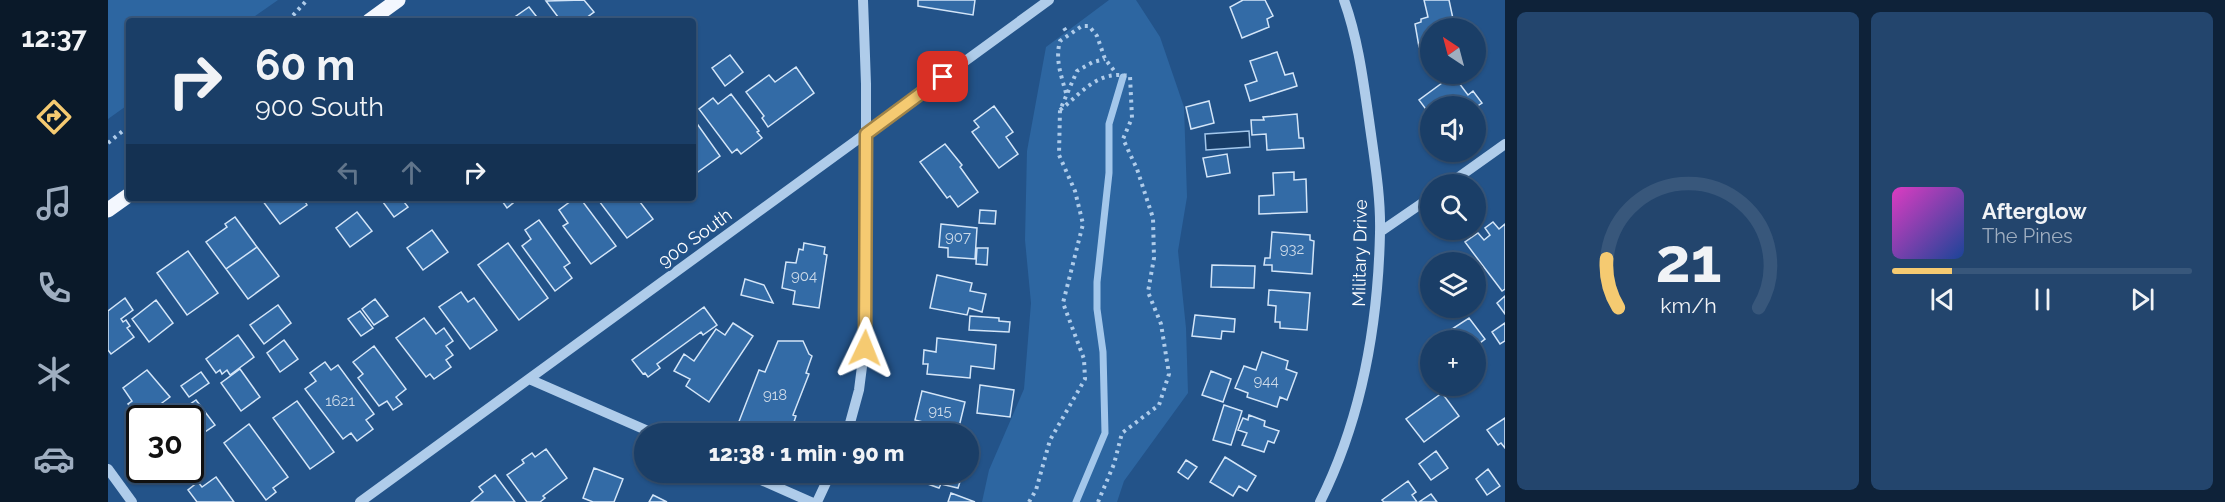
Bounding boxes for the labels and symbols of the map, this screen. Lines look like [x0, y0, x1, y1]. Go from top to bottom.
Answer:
north arrow [1420, 18, 1486, 84]
pin [917, 51, 968, 102]
street label: Military Drive [1348, 199, 1371, 307]
street label: 900 South [654, 204, 736, 271]
house number: 907 [945, 228, 971, 246]
house number: 932 [1280, 240, 1304, 258]
house number: 904 [791, 267, 817, 285]
position arrow [833, 316, 897, 380]
house number: 944 [1253, 372, 1279, 390]
house number: 918 [763, 386, 787, 404]
house number: 1621 [325, 392, 355, 410]
house number: 915 [928, 402, 952, 420]
speed limit sign: 30 [126, 405, 204, 483]

